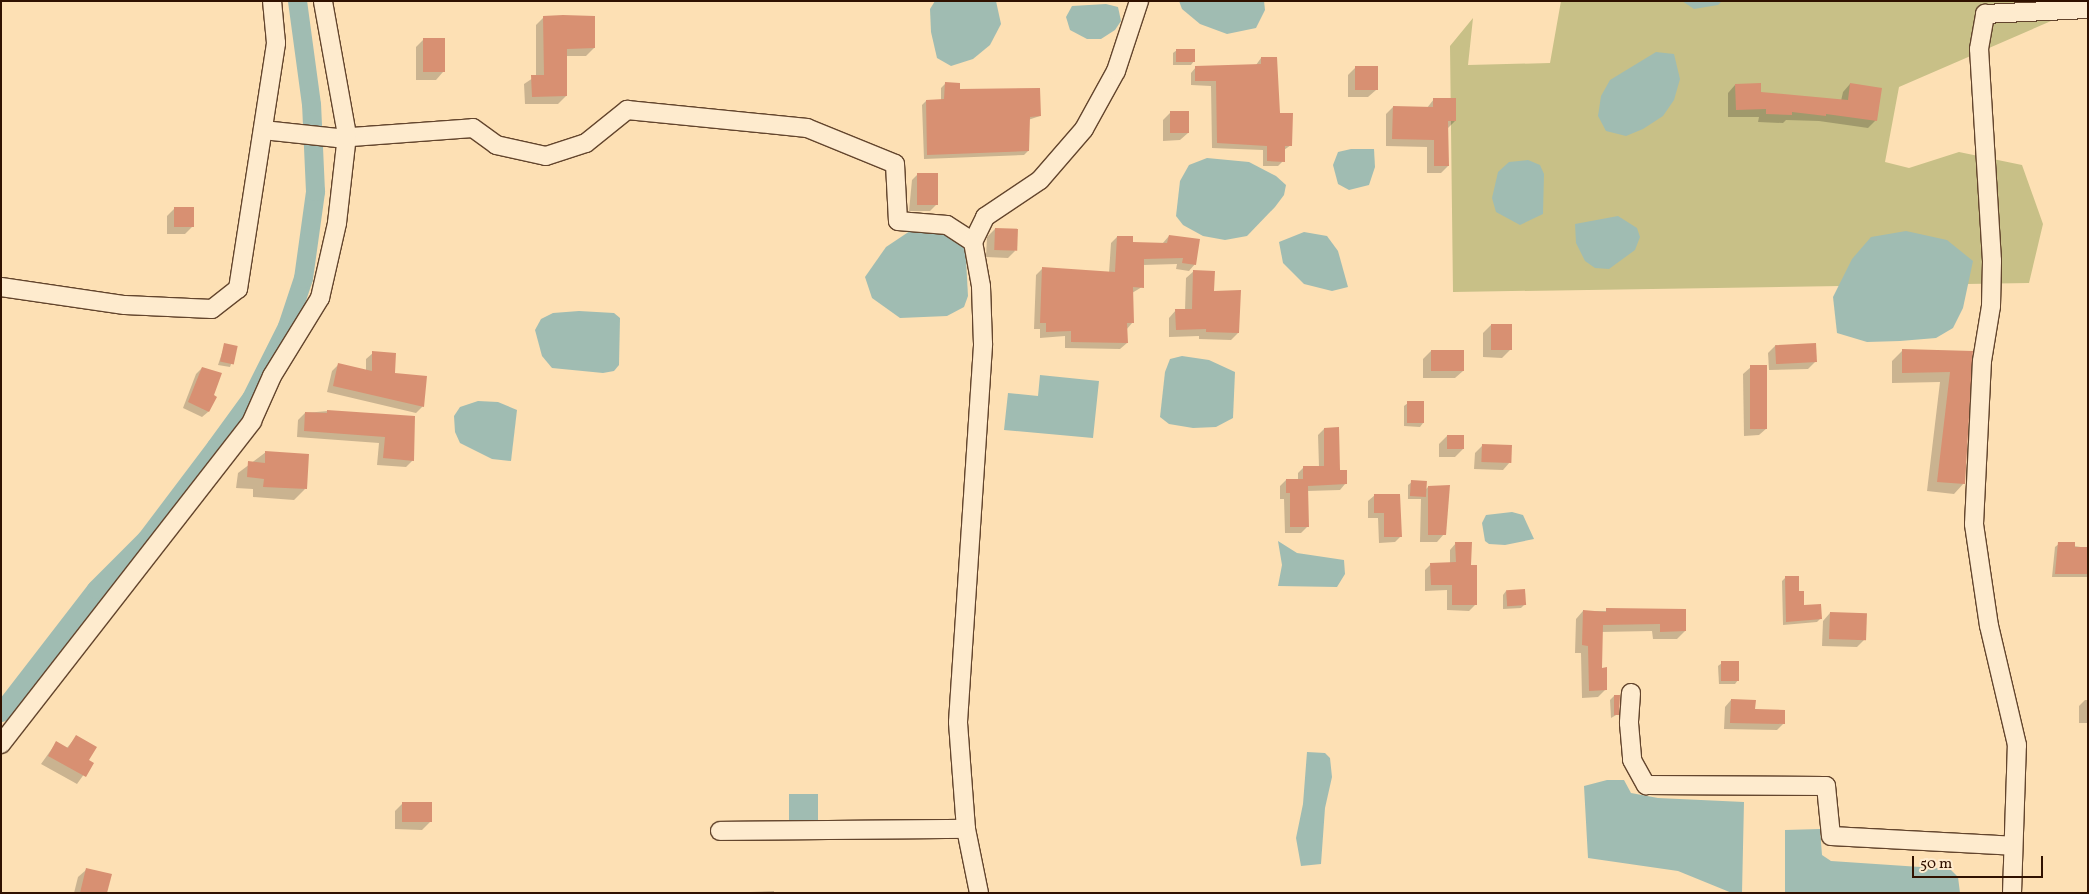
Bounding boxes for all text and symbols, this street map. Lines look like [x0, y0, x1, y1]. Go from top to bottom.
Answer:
scale bar [1914, 846, 2045, 878]
text: 50 m [1920, 854, 1952, 875]

